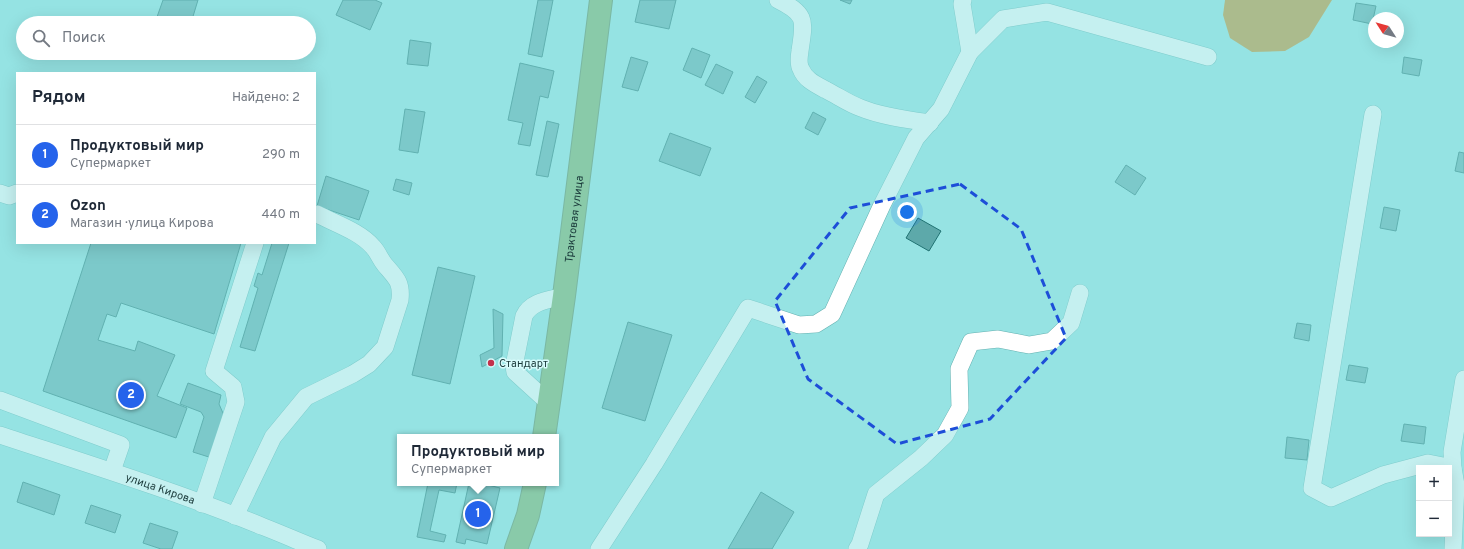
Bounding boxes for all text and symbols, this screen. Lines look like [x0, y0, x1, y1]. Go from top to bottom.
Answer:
north arrow [1368, 12, 1404, 48]
search box [16, 16, 316, 60]
icon: search [30, 27, 52, 49]
text: Поиск [62, 29, 106, 48]
text: Рядом [32, 87, 85, 109]
text: Найдено: 2 [232, 90, 300, 106]
text: Продуктовый мир [70, 137, 204, 156]
text: 1 [42, 147, 48, 163]
text: 290 m [262, 147, 300, 163]
text: Супермаркет [70, 156, 151, 172]
street label: Трактовая улица [562, 175, 587, 263]
text: Ozon [70, 197, 106, 216]
your location [897, 202, 917, 222]
text: 2 [41, 207, 49, 223]
text: 440 m [261, 207, 300, 223]
text: Магазин · улица Кирова [70, 216, 214, 232]
place label: Стандарт [499, 357, 548, 371]
marker: Стандарт [486, 358, 496, 368]
pin: 2 [118, 380, 144, 410]
popup [397, 434, 559, 486]
text: Продуктовый мир [411, 443, 545, 462]
text: Супермаркет [411, 462, 492, 478]
map controls [1416, 465, 1452, 537]
button: + [1416, 465, 1452, 501]
street label: улица Кирова [123, 471, 197, 508]
pin: 1 [465, 499, 491, 529]
button: − [1416, 501, 1452, 537]

